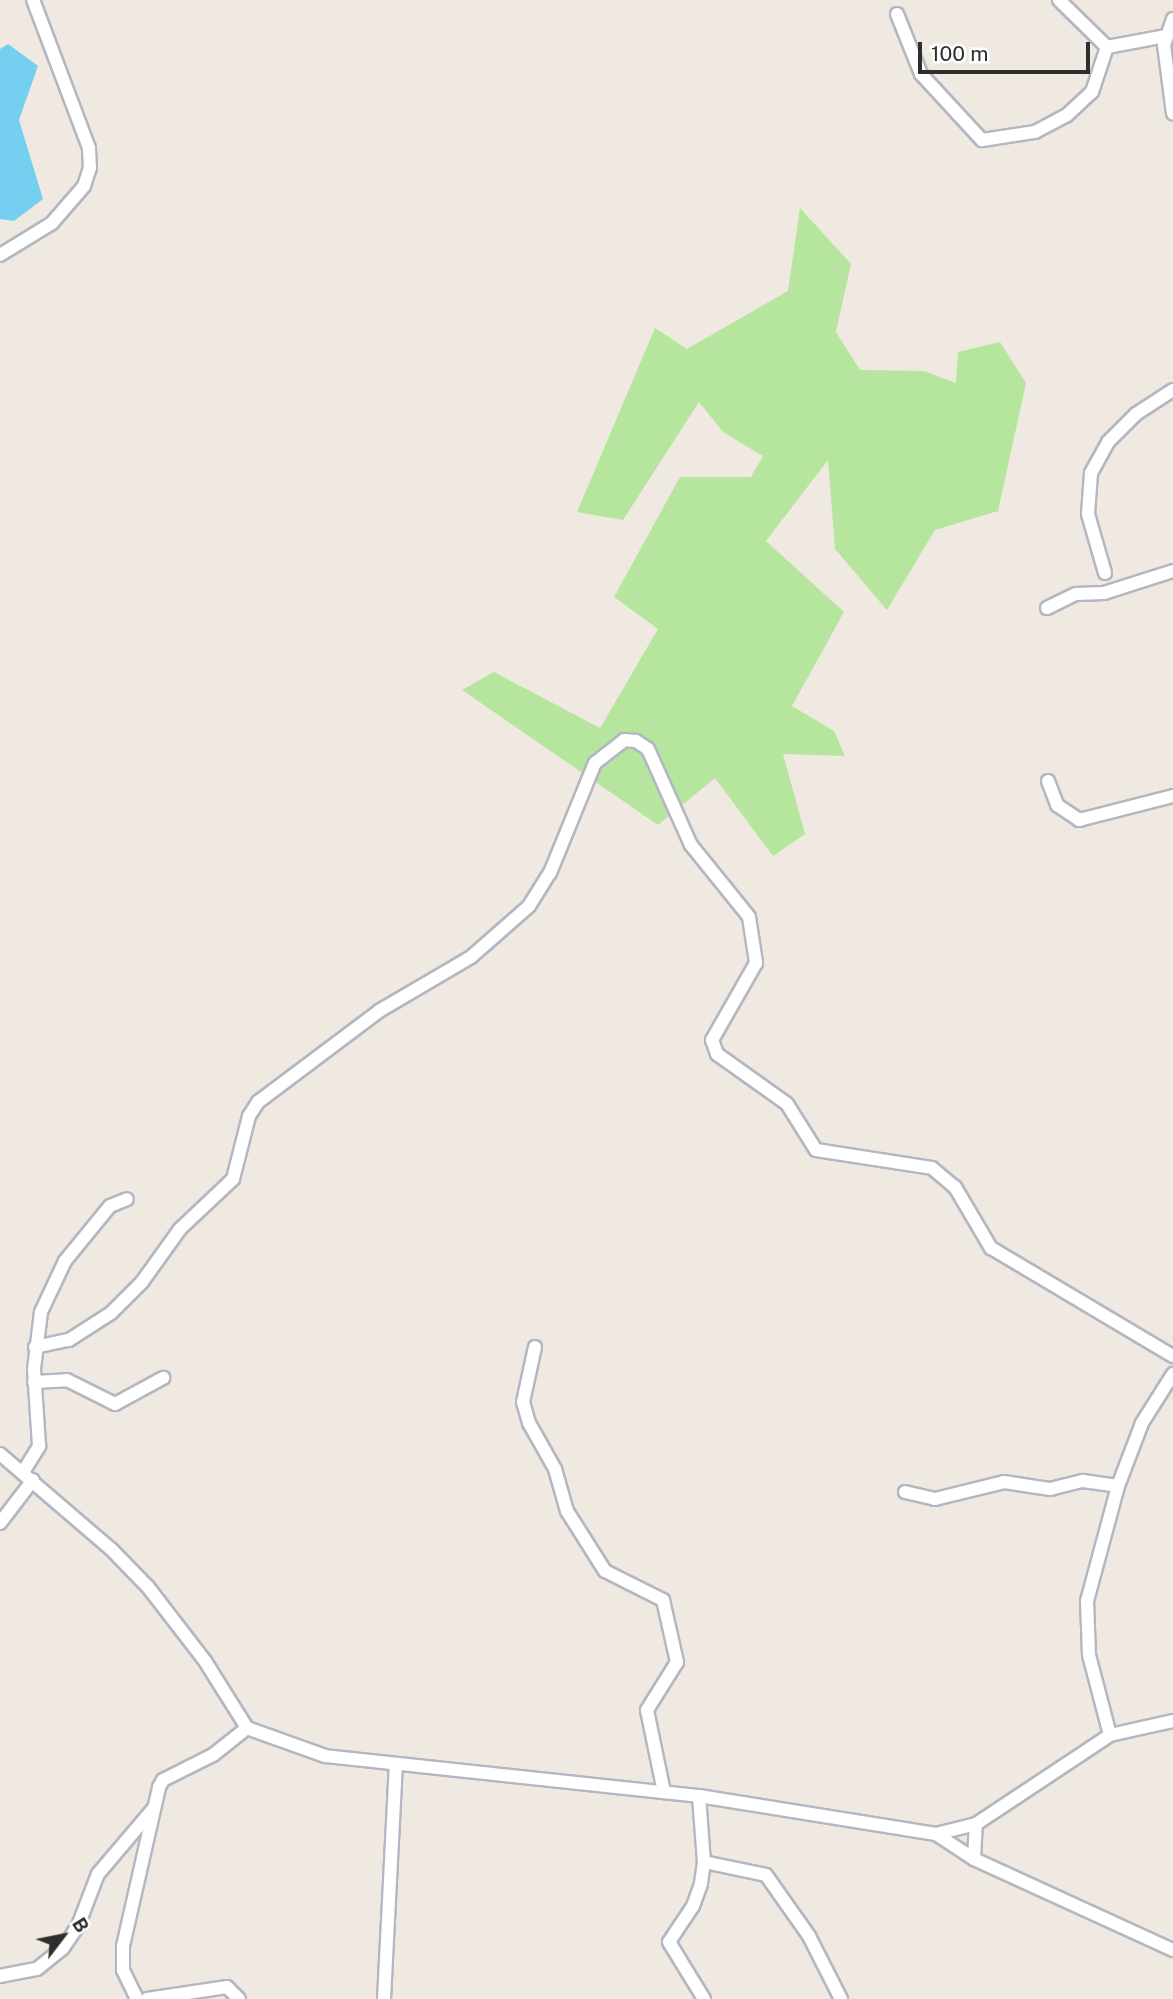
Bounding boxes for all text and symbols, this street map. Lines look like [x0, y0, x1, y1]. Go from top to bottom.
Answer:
scale bar [921, 28, 1092, 72]
text: 100 m [931, 41, 988, 66]
north arrow [28, 1901, 98, 1971]
text: B [68, 1914, 94, 1936]

